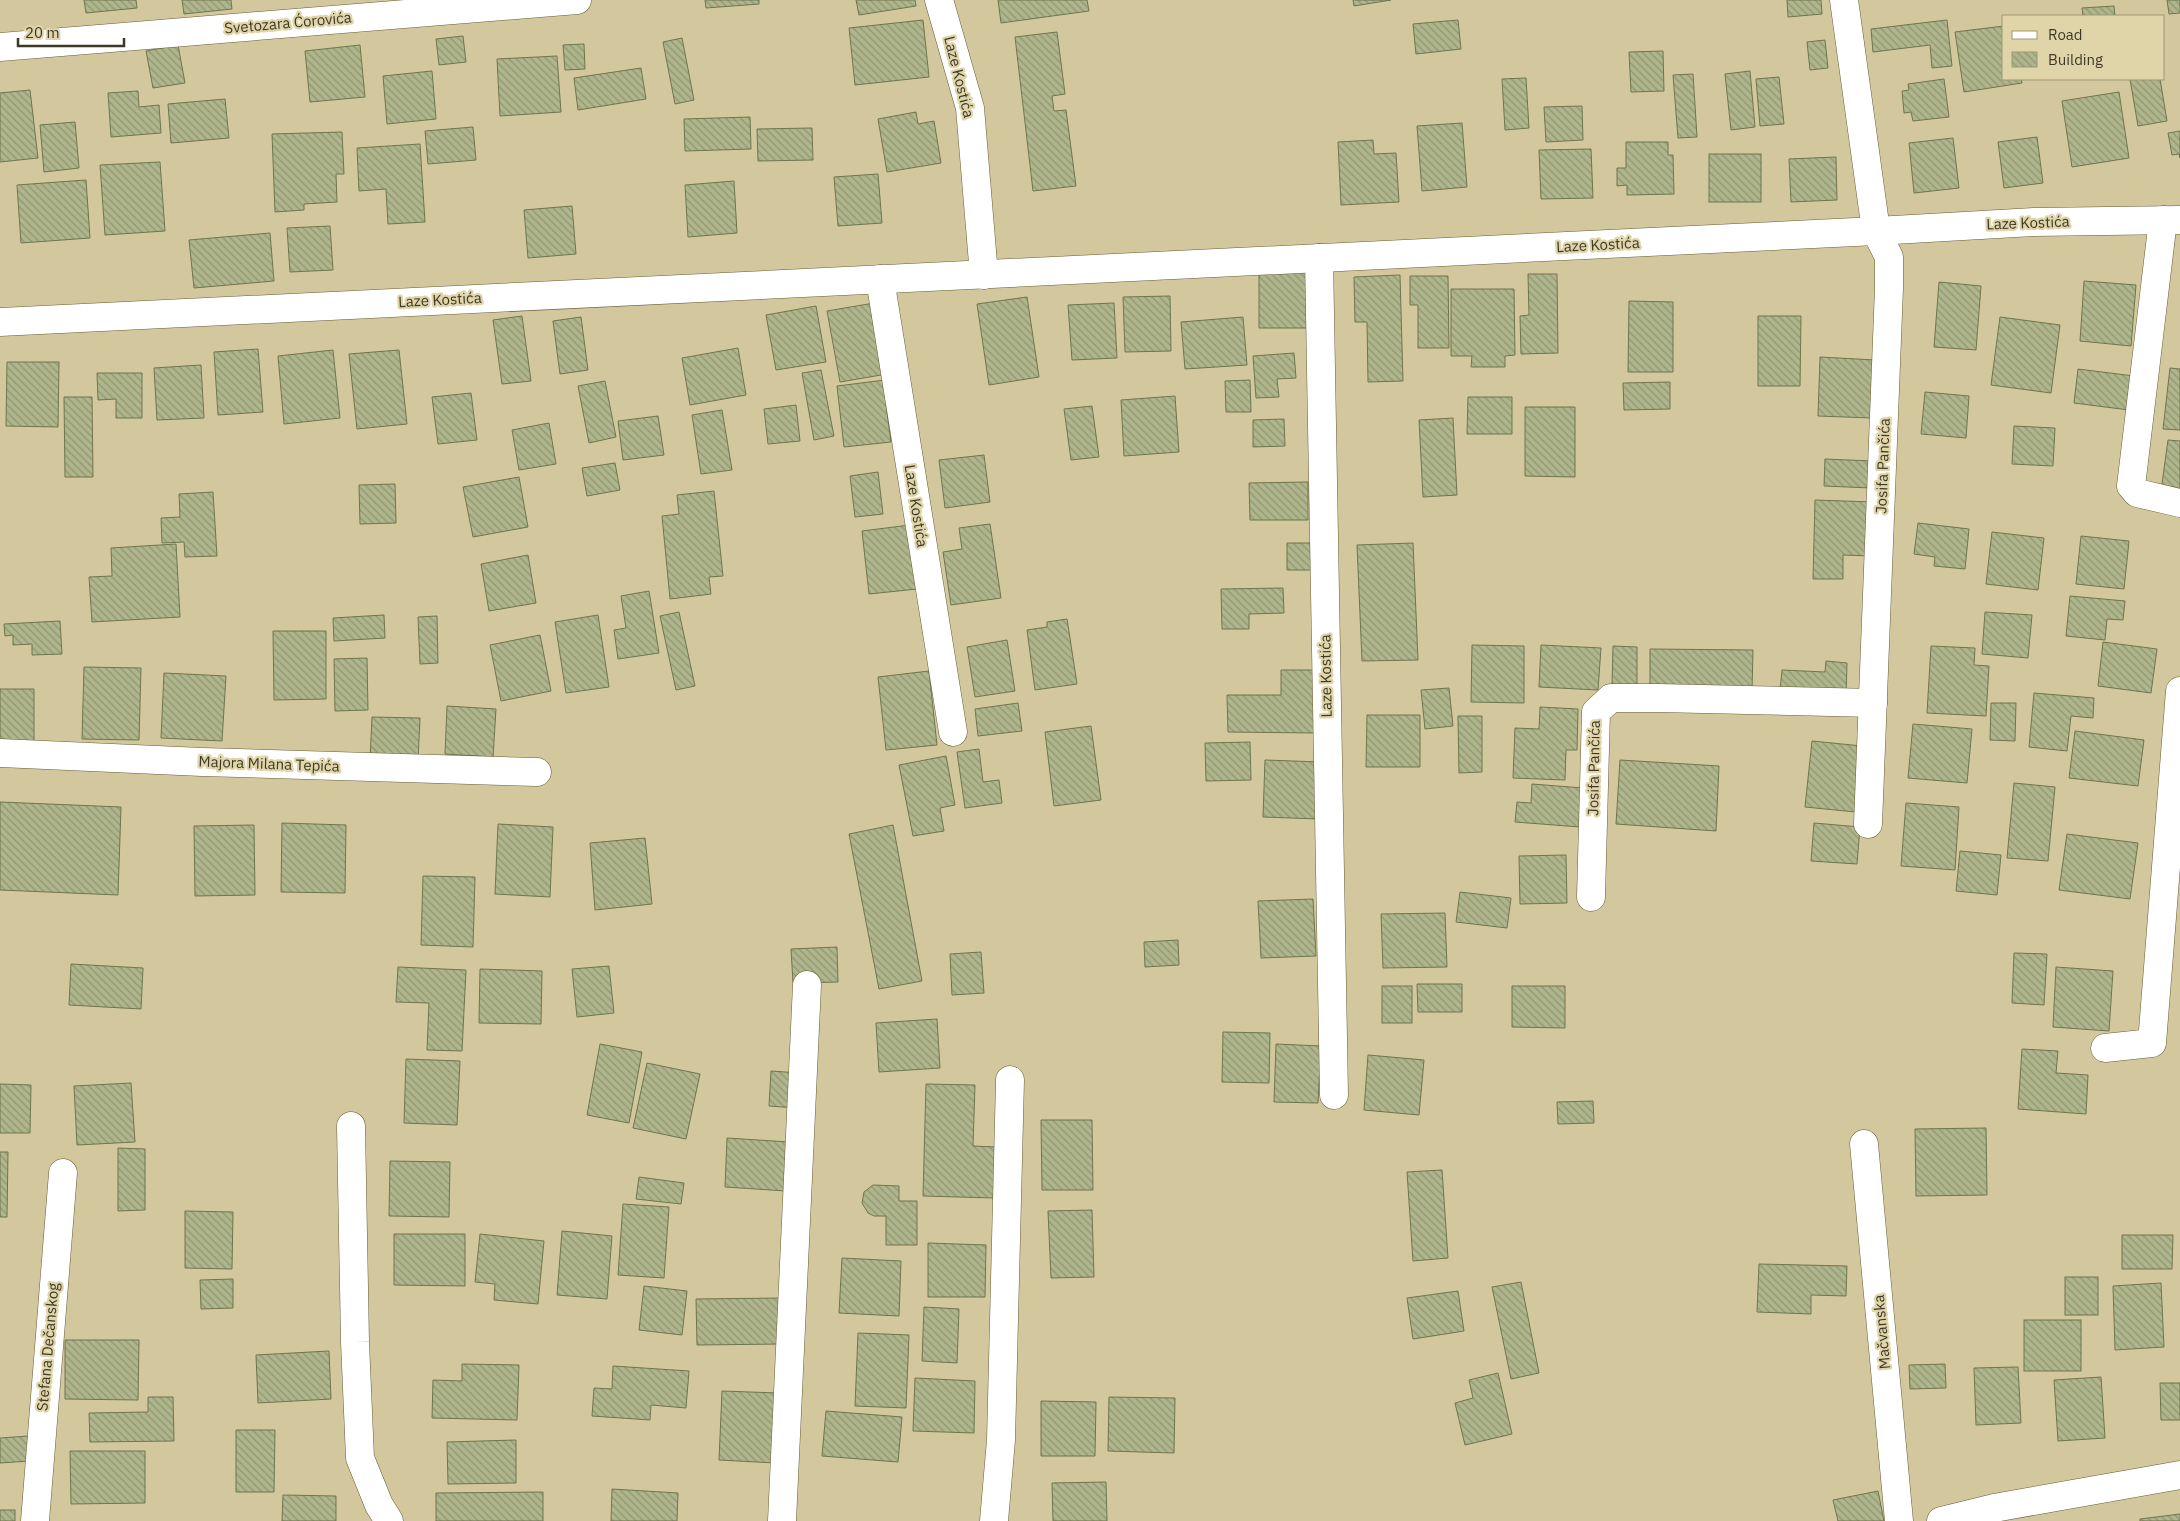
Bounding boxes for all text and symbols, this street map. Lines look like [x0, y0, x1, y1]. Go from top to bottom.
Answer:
street label: Svetozara Ćorovića [223, 7, 352, 38]
scale bar [18, 15, 124, 47]
legend [2002, 15, 2165, 80]
text: 20 m [25, 23, 60, 42]
text: Road [2048, 25, 2083, 44]
street label: Laze Kostića [940, 34, 979, 120]
text: Building [2048, 50, 2103, 69]
street label: Laze Kostića [1986, 212, 2070, 233]
street label: Laze Kostića [1556, 233, 1640, 256]
street label: Laze Kostića [398, 288, 482, 311]
street label: Josifa Pančića [1871, 418, 1894, 514]
street label: Laze Kostića [901, 463, 932, 549]
street label: Laze Kostića [1315, 634, 1336, 718]
street label: Josifa Pančića [1583, 720, 1604, 816]
street label: Majora Milana Tepića [198, 752, 340, 775]
street label: Stefana Dečanskog [32, 1282, 63, 1412]
street label: Mačvanska [1869, 1294, 1894, 1370]

